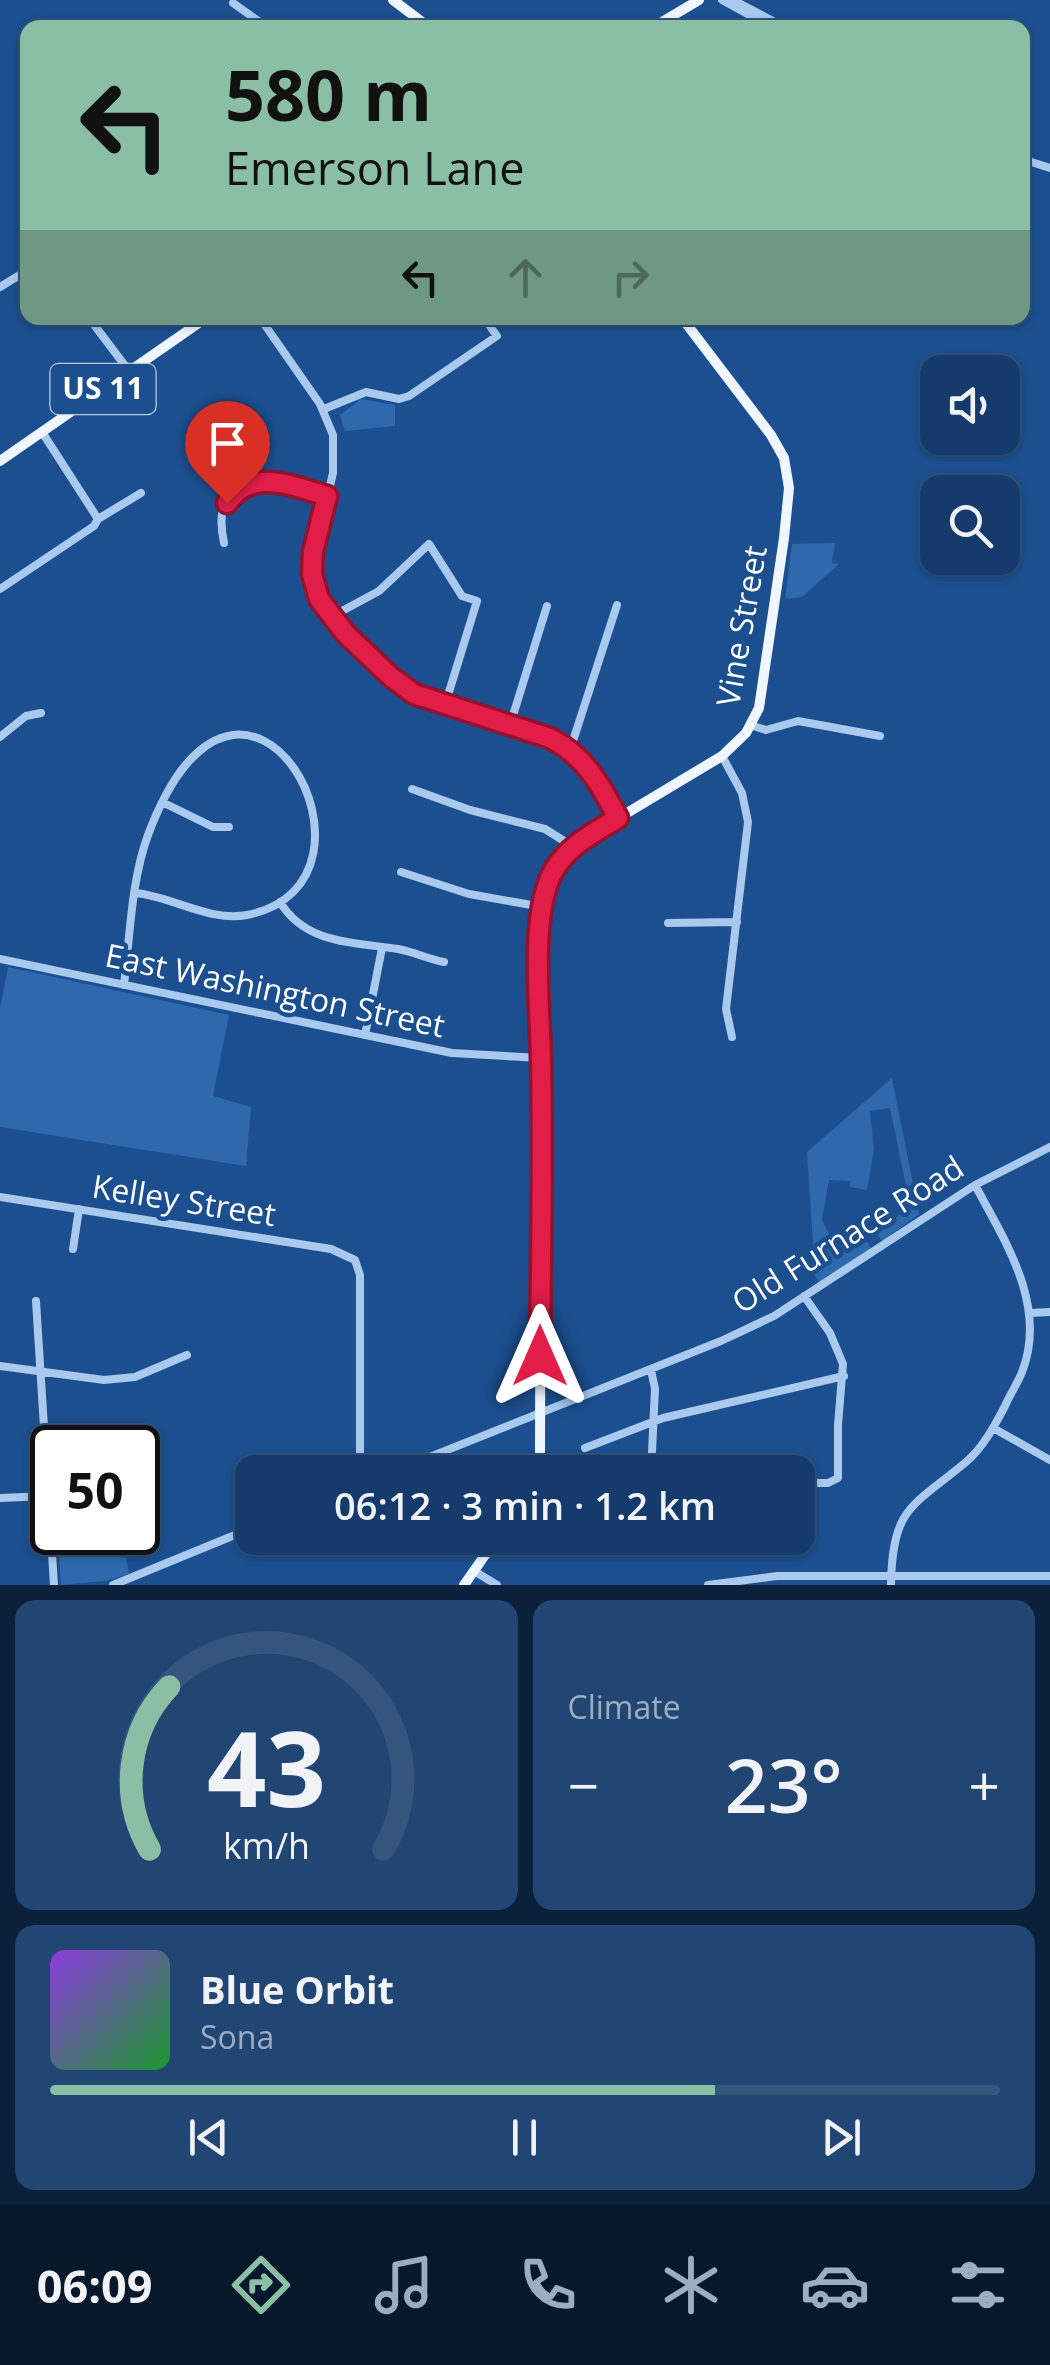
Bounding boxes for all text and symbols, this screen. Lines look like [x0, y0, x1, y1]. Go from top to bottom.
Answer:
text: 580 m [225, 46, 432, 142]
icon: left [60, 60, 190, 190]
text: Emerson Lane [225, 137, 525, 198]
icon: left [393, 250, 448, 305]
icon: ahead [498, 250, 553, 305]
icon: right [603, 250, 658, 305]
map controls [920, 355, 1020, 575]
button: sound [920, 355, 1020, 455]
road number: US 11 [51, 364, 156, 414]
pin [185, 401, 270, 504]
icon: arrive [200, 416, 255, 471]
button: search [920, 475, 1020, 575]
street label: Vine Street [705, 542, 776, 709]
street label: East Washington Street [102, 933, 449, 1047]
street label: Old Furnace Road [723, 1145, 971, 1322]
street label: Kelley Street [89, 1164, 279, 1235]
position arrow [488, 1304, 592, 1408]
speed limit sign: 50 [30, 1425, 160, 1555]
text: 06:12 · 3 min · 1.2 km [334, 1479, 716, 1531]
text: Climate [568, 1685, 681, 1728]
text: 43 [207, 1696, 326, 1837]
text: 23° [725, 1733, 843, 1835]
text: − [568, 1747, 599, 1822]
text: + [969, 1747, 1000, 1822]
text: km/h [223, 1821, 310, 1869]
text: Blue Orbit [200, 1963, 394, 2015]
text: Sona [200, 2015, 274, 2058]
icon: previous [181, 2110, 236, 2165]
icon: pause [497, 2110, 552, 2165]
icon: next [814, 2110, 869, 2165]
icon: directions [226, 2250, 296, 2320]
icon: music [369, 2250, 439, 2320]
icon: phone [513, 2250, 583, 2320]
icon: climate [656, 2250, 726, 2320]
icon: car [800, 2250, 870, 2320]
icon: filters [943, 2250, 1013, 2320]
text: 06:09 [37, 2255, 152, 2316]

